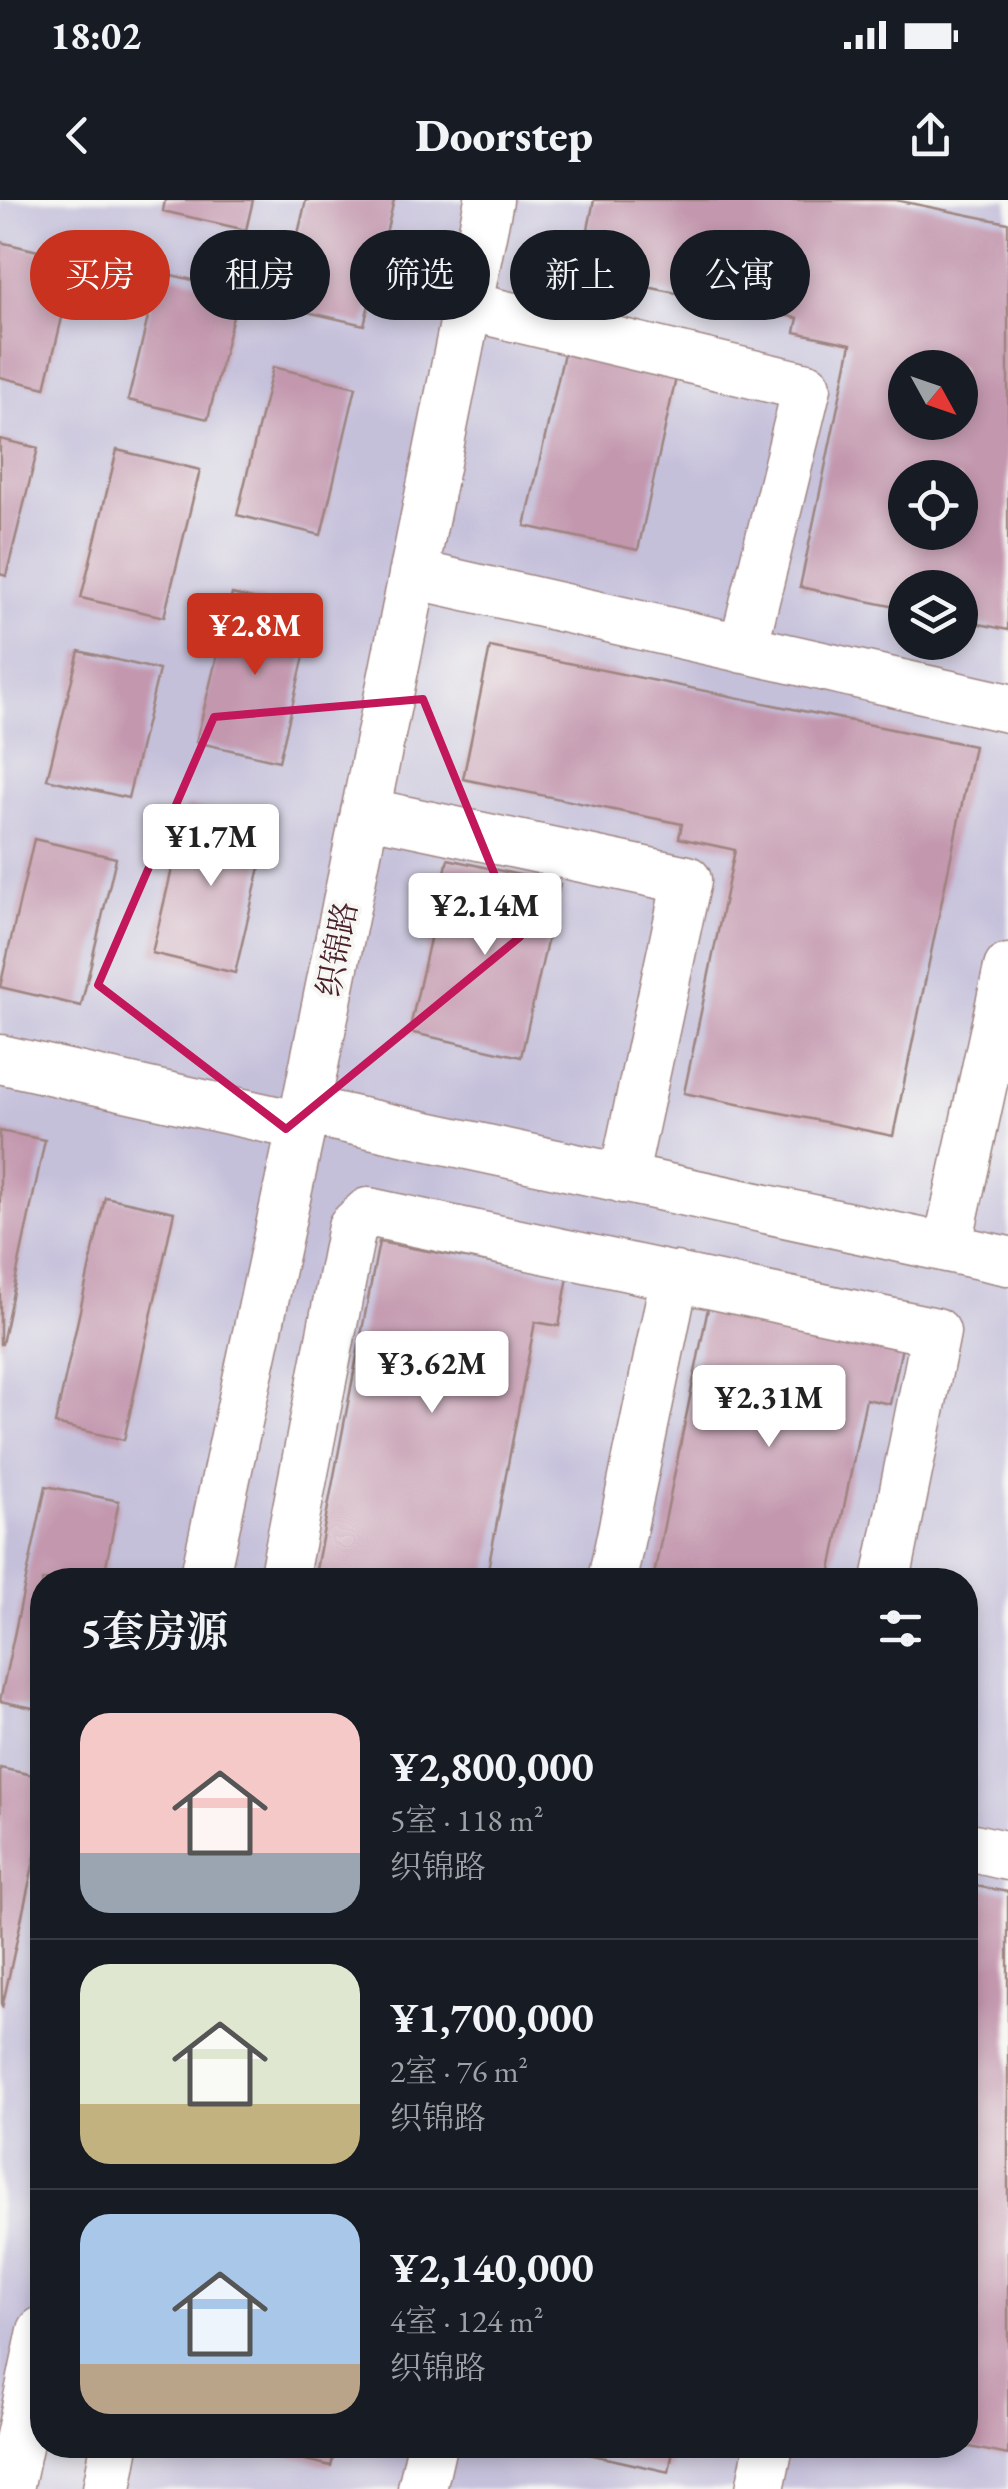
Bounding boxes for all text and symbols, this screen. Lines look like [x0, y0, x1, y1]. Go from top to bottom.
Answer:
text: 18:02 [50, 11, 141, 60]
text: Doorstep [415, 106, 593, 164]
icon: back [50, 108, 105, 163]
icon: share [903, 108, 958, 163]
chip: 买房 [30, 230, 170, 320]
chip: 租房 [190, 230, 330, 320]
chip: 筛选 [350, 230, 490, 320]
chip: 新上 [510, 230, 650, 320]
chip: 公寓 [670, 230, 810, 320]
north arrow [888, 350, 978, 440]
map controls [888, 350, 978, 660]
button: locate [888, 460, 978, 550]
button: layers [888, 570, 978, 660]
pin: ¥2.8M [185, 593, 325, 678]
text: ¥2.8M [209, 604, 301, 646]
pin: ¥1.7M [141, 804, 281, 889]
text: ¥1.7M [165, 815, 257, 857]
pin: ¥2.14M [404, 873, 566, 958]
text: ¥2.14M [431, 884, 539, 926]
street label: 织锦路 [307, 898, 367, 1000]
pin: ¥3.62M [351, 1331, 513, 1416]
text: ¥3.62M [378, 1342, 486, 1384]
pin: ¥2.31M [688, 1365, 850, 1450]
text: ¥2.31M [715, 1376, 823, 1418]
icon: filters [873, 1601, 928, 1656]
text: 5套房源 [80, 1604, 228, 1659]
text: ¥2,800,000 [390, 1739, 594, 1794]
icon: home [160, 1753, 280, 1873]
text: 5室 · 118 m² [390, 1799, 544, 1841]
text: 织锦路 [390, 1846, 486, 1888]
text: ¥1,700,000 [390, 1990, 594, 2045]
icon: home [160, 2004, 280, 2124]
text: 2室 · 76 m² [390, 2050, 528, 2092]
text: 织锦路 [390, 2097, 486, 2139]
text: ¥2,140,000 [390, 2240, 594, 2295]
icon: home [160, 2254, 280, 2374]
text: 4室 · 124 m² [390, 2300, 544, 2342]
text: 织锦路 [390, 2347, 486, 2389]

